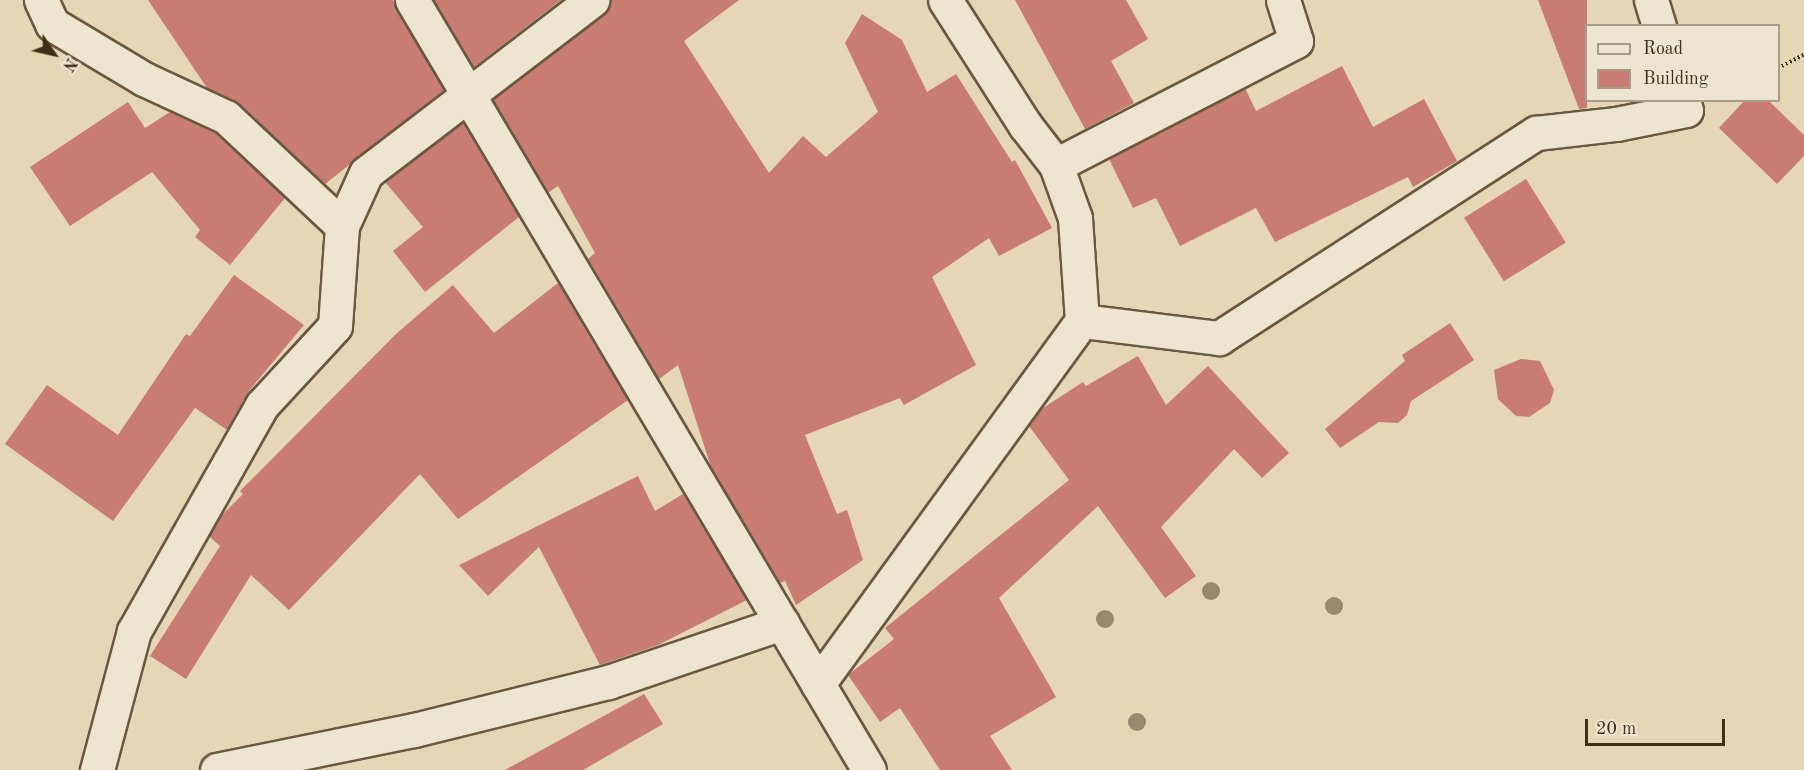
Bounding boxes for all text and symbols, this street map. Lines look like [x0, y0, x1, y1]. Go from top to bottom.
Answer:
north arrow [24, 24, 84, 84]
legend [1585, 24, 1780, 102]
text: Road [1643, 40, 1683, 58]
text: N [59, 55, 79, 74]
text: Building [1643, 70, 1708, 88]
scale bar [1588, 707, 1728, 745]
text: 20 m [1596, 720, 1636, 738]

